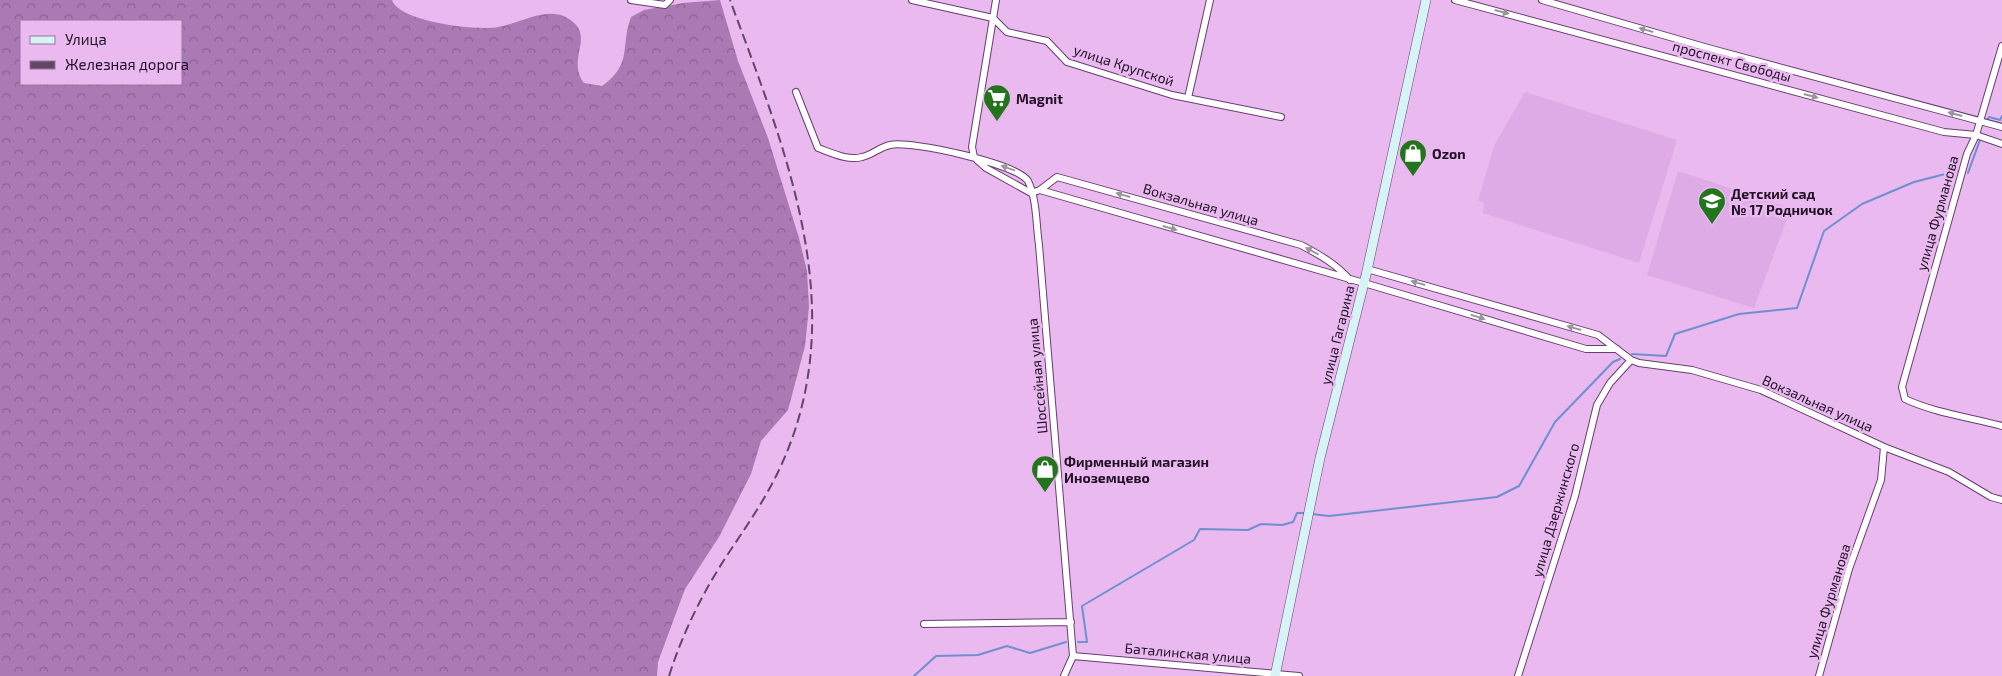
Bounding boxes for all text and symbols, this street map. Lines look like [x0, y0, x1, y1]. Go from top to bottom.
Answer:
one-way arrow [1494, 9, 1509, 17]
legend [20, 20, 182, 85]
one-way arrow [1639, 26, 1654, 34]
text: Улица [65, 30, 107, 48]
street label: проспект Свободы [1671, 37, 1793, 85]
street label: улица Крупской [1072, 41, 1176, 89]
text: Железная дорога [65, 55, 189, 73]
supermarket icon: Magnit [982, 83, 1012, 122]
place label: Magnit [1016, 90, 1063, 107]
one-way arrow [1803, 92, 1818, 100]
one-way arrow [1947, 110, 1962, 118]
shop icon: Ozon [1398, 138, 1428, 177]
place label: Ozon [1432, 145, 1466, 162]
street label: улица Фурманова [1912, 153, 1962, 273]
one-way arrow [1000, 164, 1015, 172]
street label: Вокзальная улица [1141, 179, 1261, 229]
place label: Детский сад № 17 Родничок [1731, 185, 1833, 218]
school or university icon: Детский сад № 17 Родничок [1697, 186, 1727, 225]
one-way arrow [1115, 191, 1130, 199]
one-way arrow [1163, 225, 1178, 233]
one-way arrow [1305, 247, 1319, 255]
one-way arrow [1410, 279, 1425, 287]
street label: улица Гагарина [1316, 283, 1358, 387]
one-way arrow [1470, 313, 1485, 321]
street label: Шоссейная улица [1023, 317, 1051, 435]
one-way arrow [1566, 324, 1582, 332]
street label: Вокзальная улица [1760, 371, 1876, 435]
street label: улица Дзержинского [1528, 441, 1582, 579]
place label: Фирменный магазин Иноземцево [1064, 453, 1209, 486]
shop icon: Фирменный магазин Иноземцево [1030, 454, 1060, 493]
street label: улица Фурманова [1802, 542, 1854, 660]
street label: Баталинская улица [1124, 639, 1252, 667]

